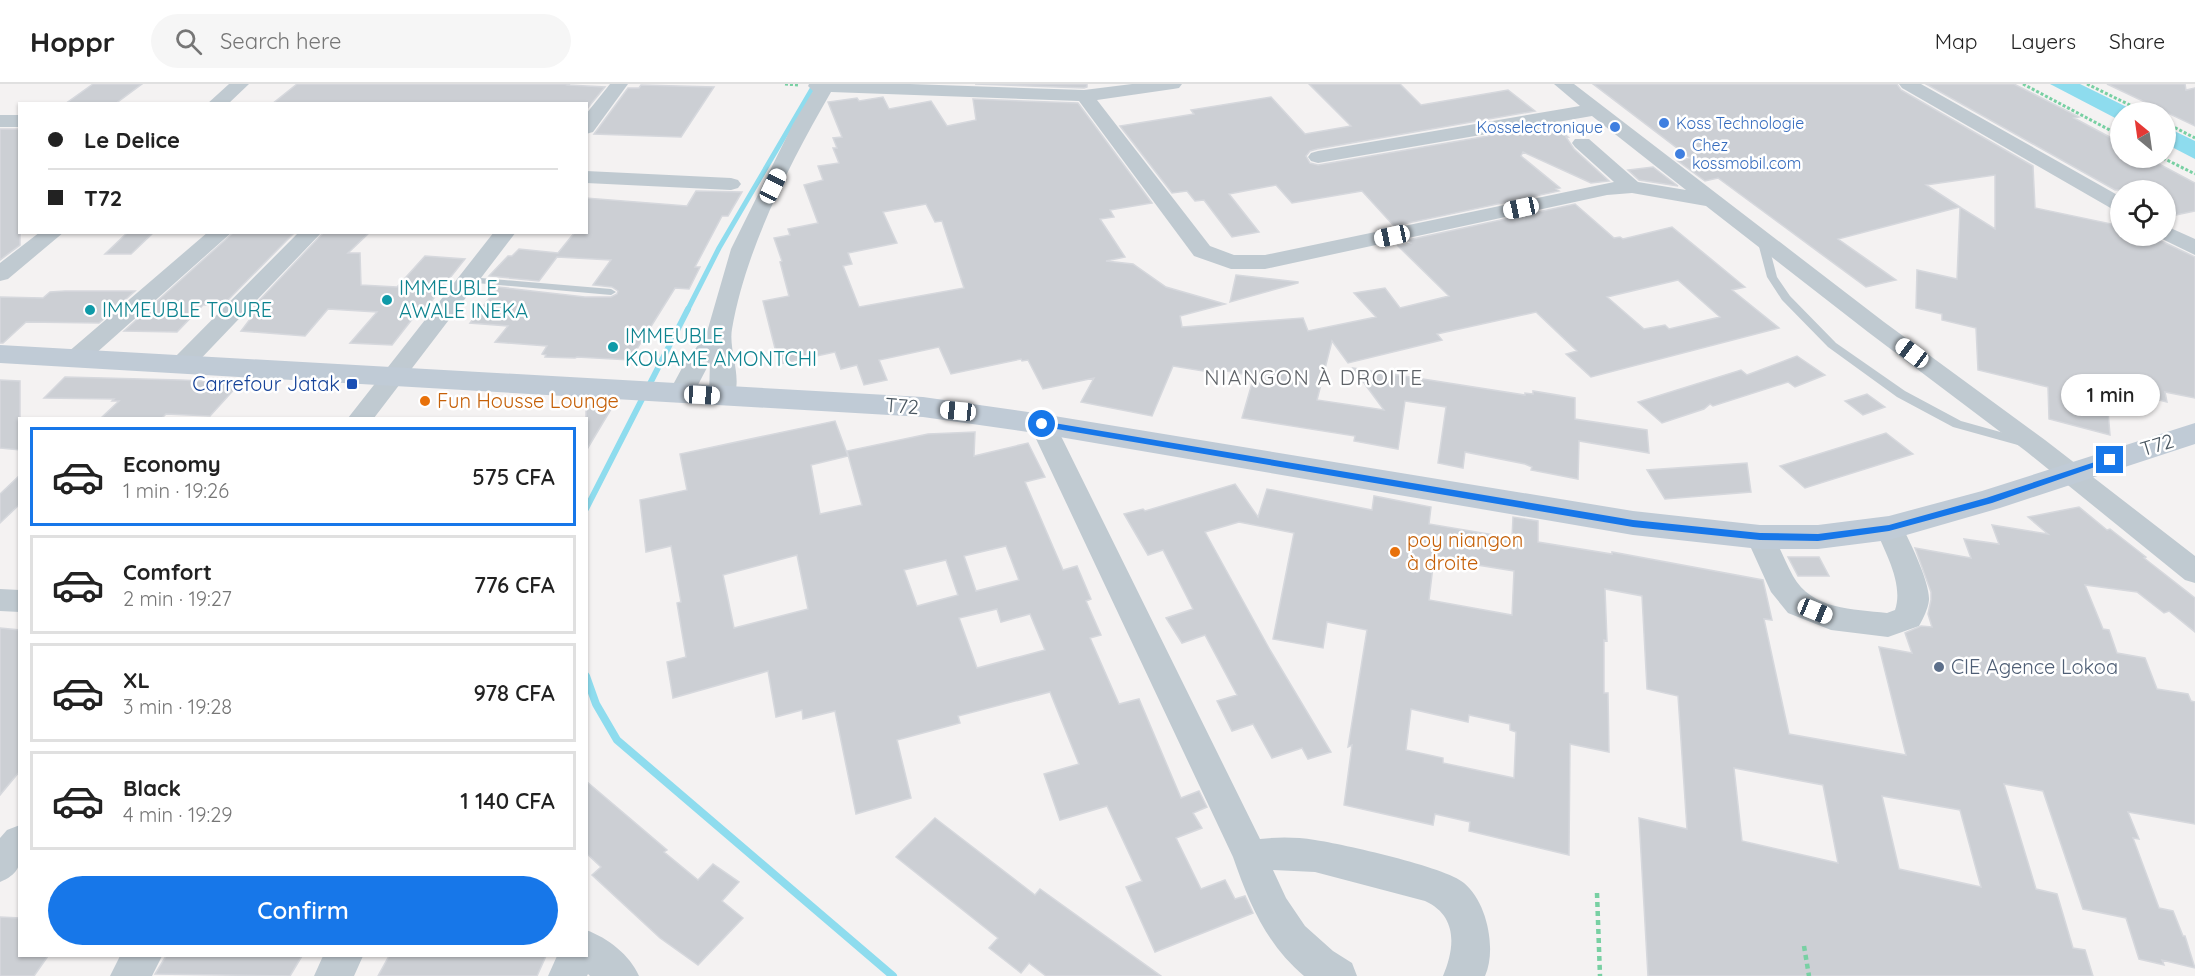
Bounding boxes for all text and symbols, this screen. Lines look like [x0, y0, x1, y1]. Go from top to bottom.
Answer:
search box [151, 14, 571, 68]
text: Hoppr [30, 24, 115, 59]
icon: search [172, 25, 205, 58]
text: Search here [220, 27, 341, 55]
text: Map [1935, 28, 1978, 54]
text: Layers [2011, 28, 2076, 54]
text: Share [2109, 28, 2165, 54]
north arrow [2110, 102, 2176, 168]
map controls [2110, 102, 2176, 246]
place label: Koss Technologie [1676, 113, 1804, 133]
marker: Koss Technologie [1657, 116, 1671, 130]
place label: Kosselectronique [1477, 117, 1603, 137]
marker: Kosselectronique [1608, 120, 1622, 134]
text: Le Delice [84, 126, 180, 154]
place label: Chez kossmobil.com [1692, 135, 1801, 173]
marker: Chez kossmobil.com [1673, 147, 1687, 161]
car [757, 166, 789, 206]
button: locate [2110, 180, 2176, 246]
text: T72 [84, 184, 122, 212]
car [1502, 195, 1540, 221]
car [1373, 223, 1411, 249]
place label: IMMEUBLE AWALE INEKA [399, 275, 528, 323]
marker: IMMEUBLE AWALE INEKA [380, 293, 394, 307]
place label: IMMEUBLE TOURE [102, 297, 272, 322]
marker: IMMEUBLE TOURE [83, 303, 97, 317]
place label: IMMEUBLE KOUAME AMONTCHI [625, 323, 817, 371]
car [1892, 335, 1932, 371]
marker: IMMEUBLE KOUAME AMONTCHI [606, 340, 620, 354]
district label: NIANGON À DROITE [1204, 364, 1424, 390]
place label: Carrefour Jatak [192, 371, 340, 396]
callout: 1 min [2060, 373, 2160, 415]
marker: Carrefour Jatak [345, 377, 359, 391]
text: 1 min [2087, 382, 2134, 407]
car [684, 385, 720, 405]
place label: Fun Housse Lounge [437, 388, 619, 413]
street label: T72 [884, 392, 920, 419]
marker: Fun Housse Lounge [418, 394, 432, 408]
car [939, 400, 977, 422]
route start [1028, 410, 1055, 437]
street label: T72 [2137, 428, 2176, 461]
route end [2096, 446, 2123, 473]
icon: car [51, 450, 105, 504]
text: Economy [123, 450, 221, 478]
text: 575 CFA [472, 463, 555, 491]
text: 1 min · 19:26 [123, 478, 229, 503]
place label: poy niangon à droite [1407, 527, 1523, 575]
marker: poy niangon à droite [1388, 545, 1402, 559]
icon: car [51, 558, 105, 612]
text: Comfort [123, 558, 212, 586]
text: 776 CFA [474, 571, 555, 599]
text: 2 min · 19:27 [123, 586, 232, 611]
car [1795, 596, 1835, 626]
place label: CIE Agence Lokoa [1951, 654, 2118, 679]
marker: CIE Agence Lokoa [1932, 660, 1946, 674]
icon: car [51, 666, 105, 720]
text: XL [123, 666, 150, 694]
text: 978 CFA [474, 679, 555, 707]
text: 3 min · 19:28 [123, 694, 232, 719]
icon: car [51, 774, 105, 828]
text: Black [123, 774, 181, 802]
text: 1 140 CFA [460, 787, 555, 815]
text: 4 min · 19:29 [123, 802, 232, 827]
button: Confirm [48, 876, 558, 945]

